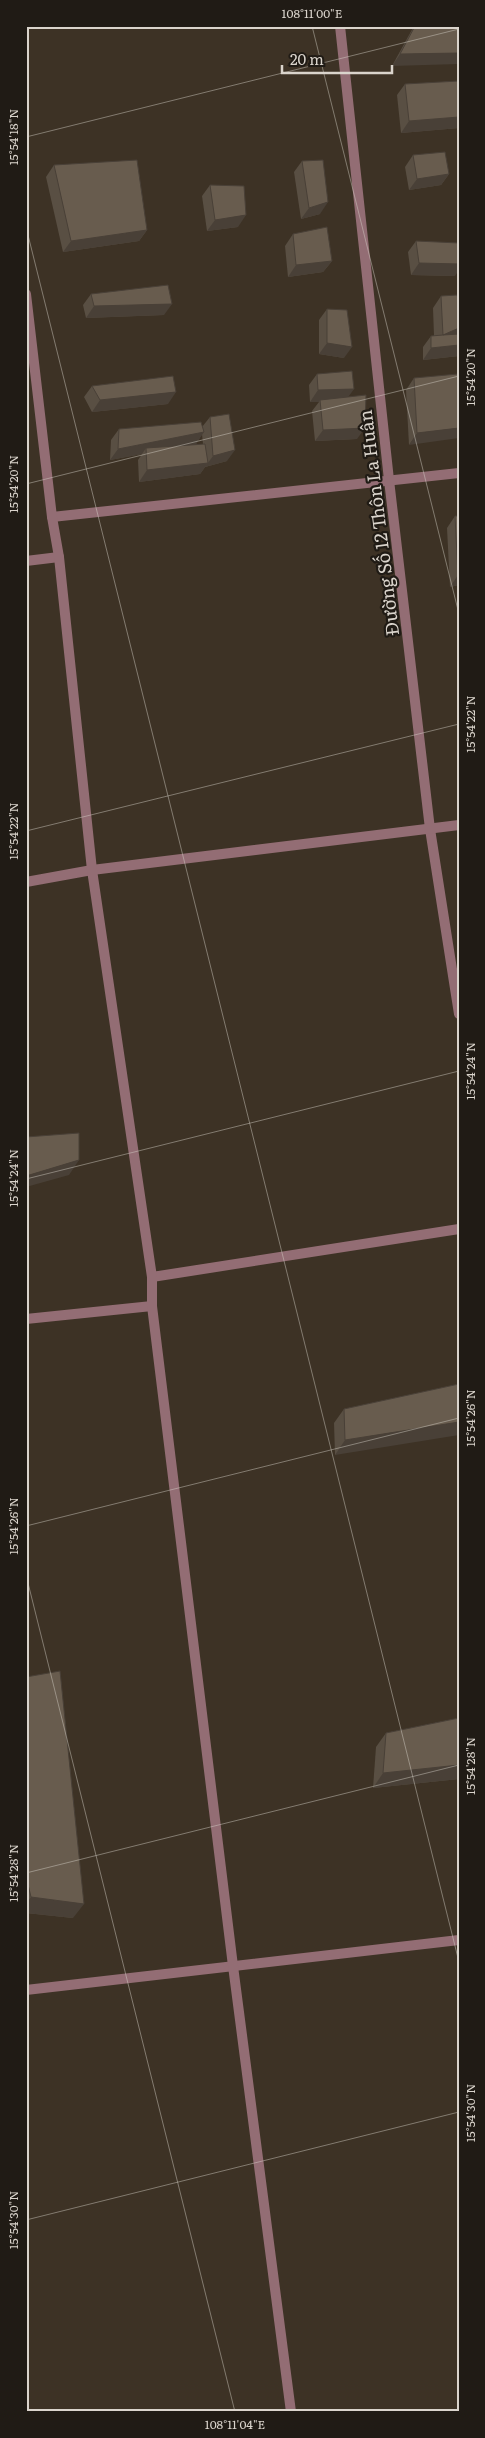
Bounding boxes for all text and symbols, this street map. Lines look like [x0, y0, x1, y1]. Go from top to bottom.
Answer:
text: 108°11'00"E [282, 4, 343, 22]
scale bar [282, 42, 392, 74]
text: 20 m [290, 47, 324, 70]
text: 15°54'18"N [4, 109, 22, 165]
text: 15°54'20"N [461, 348, 479, 406]
street label: Đường Số 12 Thôn La Huân [351, 408, 405, 637]
text: 15°54'20"N [4, 455, 22, 513]
text: 15°54'22"N [461, 695, 479, 753]
text: 15°54'22"N [4, 802, 22, 860]
text: 15°54'24"N [461, 1042, 479, 1100]
text: 15°54'24"N [4, 1149, 22, 1207]
text: 15°54'26"N [461, 1389, 479, 1447]
text: 15°54'26"N [4, 1497, 22, 1555]
text: 15°54'28"N [461, 1737, 479, 1795]
text: 15°54'28"N [4, 1844, 22, 1902]
text: 15°54'30"N [461, 2084, 479, 2142]
text: 15°54'30"N [4, 2191, 22, 2249]
text: 108°11'04"E [205, 2415, 266, 2433]

